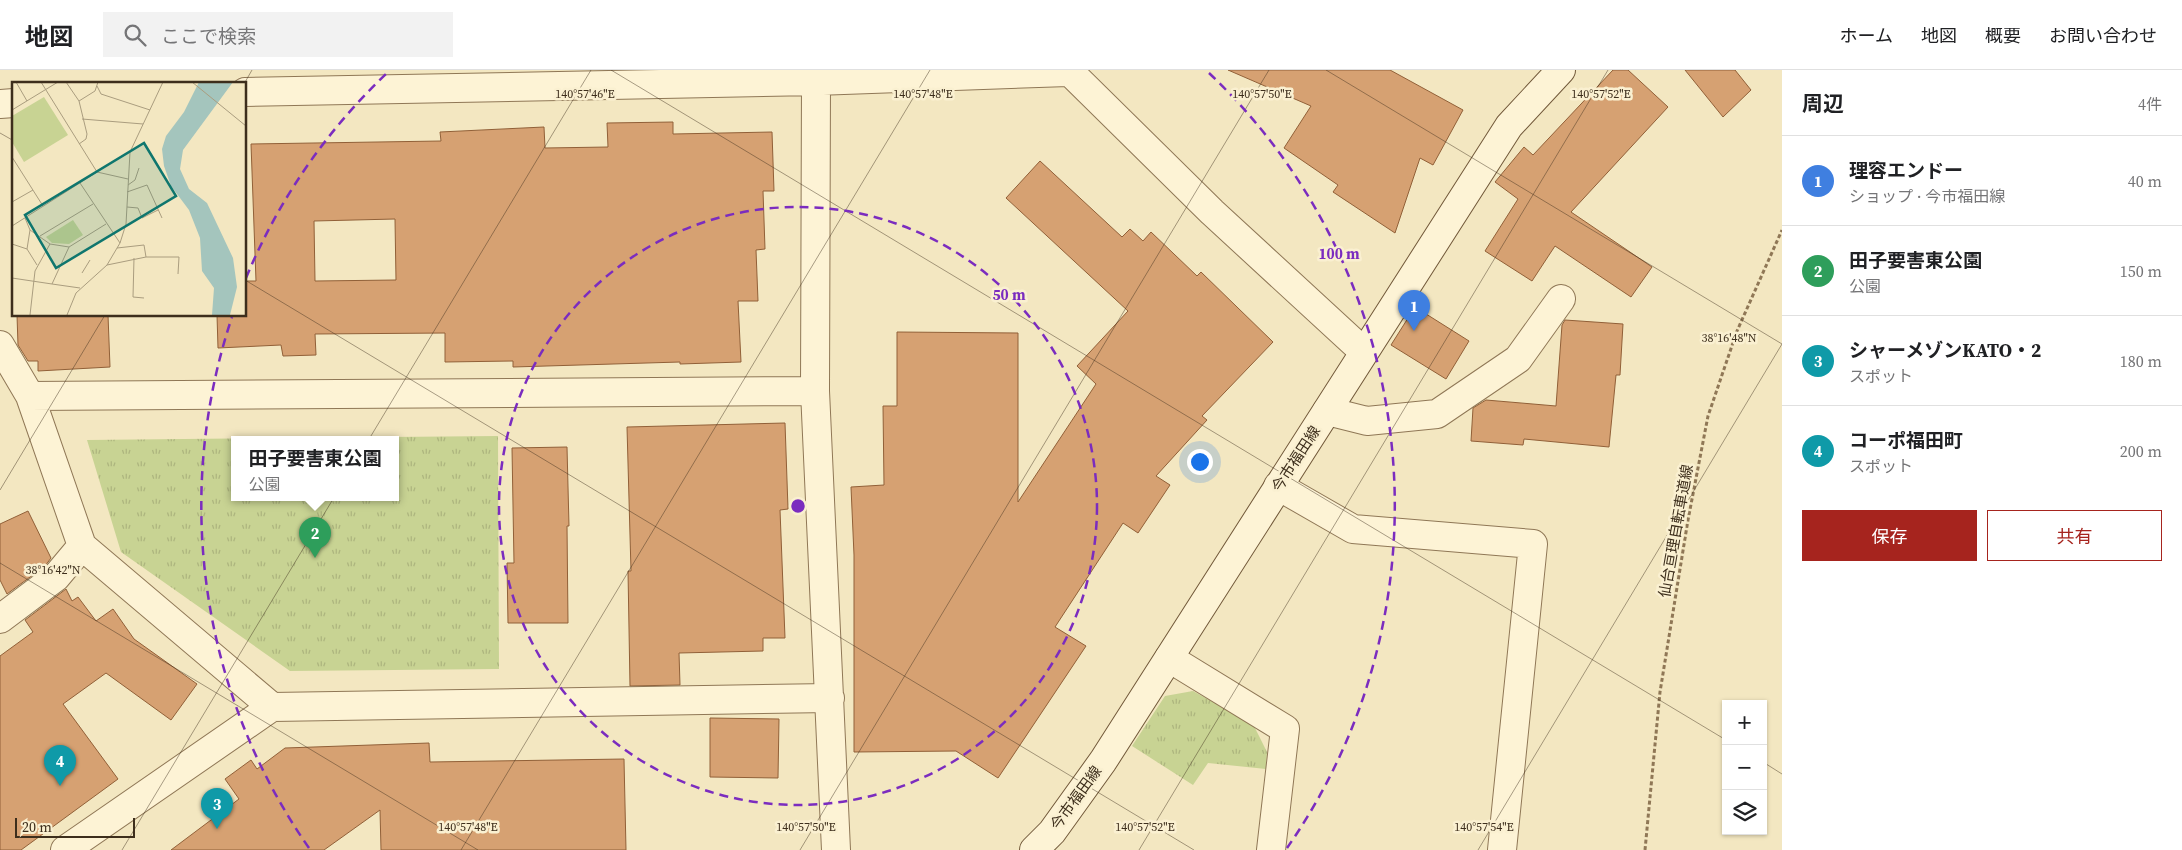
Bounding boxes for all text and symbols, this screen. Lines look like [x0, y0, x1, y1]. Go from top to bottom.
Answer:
search box [103, 12, 453, 57]
text: 地図 [25, 20, 73, 53]
icon: search [121, 21, 149, 49]
text: ここで検索 [161, 23, 256, 49]
text: ホーム [1840, 23, 1893, 48]
text: 地図 [1921, 23, 1957, 48]
text: 概要 [1985, 23, 2021, 48]
text: お問い合わせ [2049, 23, 2157, 48]
inset map [12, 82, 246, 316]
text: 140°57'46"E [555, 86, 615, 102]
text: 140°57'48"E [893, 86, 953, 102]
text: 140°57'50"E [1232, 86, 1292, 102]
text: 140°57'52"E [1571, 86, 1631, 102]
text: 周辺 [1802, 89, 1844, 118]
text: 4件 [2138, 93, 2162, 115]
text: 理容エンドー [1849, 157, 1963, 183]
text: 1 [1814, 170, 1822, 192]
text: 40 m [2128, 170, 2162, 192]
text: ショップ · 今市福田線 [1849, 185, 2005, 207]
text: 100 m [1318, 243, 1360, 264]
text: 田子要害東公園 [1849, 247, 1982, 273]
text: 2 [1814, 260, 1822, 282]
text: 150 m [2120, 260, 2162, 282]
text: 公園 [1849, 275, 1881, 297]
text: 50 m [992, 284, 1026, 305]
pin: 1 [1398, 290, 1430, 331]
text: 38°16'48"N [1701, 330, 1757, 346]
text: シャーメゾンKATO・2 [1849, 337, 2041, 363]
text: 3 [1814, 350, 1822, 372]
text: 180 m [2120, 350, 2162, 372]
text: スポット [1849, 365, 1913, 387]
street label: 今市福田線 [1266, 422, 1325, 496]
text: コーポ福田町 [1849, 427, 1963, 453]
popup [231, 436, 399, 501]
text: 4 [1814, 440, 1822, 462]
text: 200 m [2120, 440, 2162, 462]
text: 田子要害東公園 [248, 445, 382, 471]
your location [1187, 449, 1213, 475]
text: スポット [1849, 455, 1913, 477]
street label: 仙台亘理自転車道線 [1653, 463, 1698, 599]
text: 公園 [248, 473, 281, 495]
centre of rings [789, 497, 807, 515]
button: 保存 [1802, 510, 1977, 561]
button: 共有 [1987, 510, 2162, 561]
pin: 2 [299, 517, 331, 558]
text: 38°16'42"N [25, 562, 81, 578]
map controls [1722, 700, 1767, 835]
button: + [1722, 700, 1767, 745]
pin: 4 [44, 745, 76, 786]
button: − [1722, 745, 1767, 790]
street label: 今市福田線 [1045, 761, 1106, 834]
pin: 3 [201, 788, 233, 829]
button: layers [1722, 790, 1767, 835]
scale bar [15, 815, 135, 838]
text: 20 m [22, 817, 52, 837]
text: 140°57'48"E [438, 819, 498, 835]
text: 140°57'50"E [776, 819, 836, 835]
text: 140°57'52"E [1115, 819, 1175, 835]
text: 140°57'54"E [1454, 819, 1514, 835]

